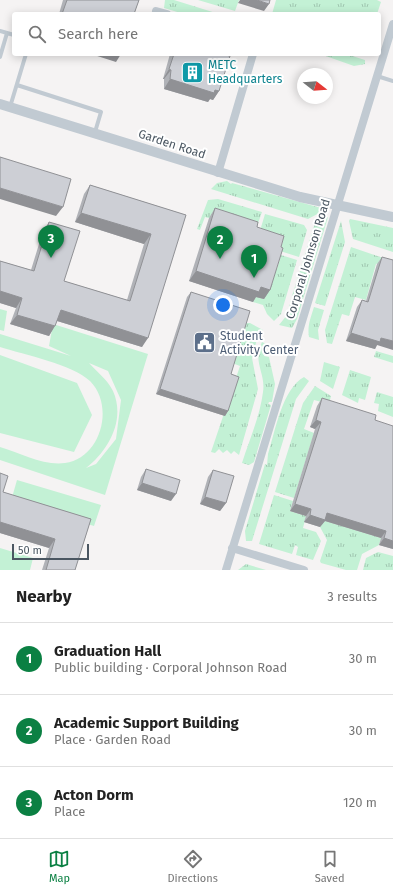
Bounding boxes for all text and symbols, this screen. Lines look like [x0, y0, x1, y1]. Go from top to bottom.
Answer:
search box [12, 12, 381, 56]
icon: search [26, 23, 48, 45]
text: Search here [58, 25, 138, 43]
place label: METC Headquarters [208, 58, 283, 86]
building icon: METC Headquarters [180, 59, 206, 85]
north arrow [297, 68, 333, 104]
street label: Garden Road [137, 127, 207, 161]
street label: Corporal Johnson Road [283, 197, 333, 321]
pin: 3 [38, 225, 64, 258]
pin: 2 [207, 226, 233, 259]
pin: 1 [241, 245, 267, 278]
your location [213, 295, 233, 315]
place label: Student Activity Center [220, 329, 299, 357]
public building icon: Student Activity Center [192, 330, 218, 356]
scale bar [12, 542, 89, 561]
text: 50 m [18, 544, 42, 557]
text: Nearby [16, 586, 71, 607]
text: 3 results [327, 589, 377, 604]
text: Graduation Hall [54, 642, 161, 660]
text: 1 [26, 651, 32, 666]
text: 30 m [349, 651, 377, 666]
text: Public building · Corporal Johnson Road [54, 660, 287, 675]
text: Academic Support Building [54, 714, 239, 732]
text: 2 [26, 723, 32, 738]
text: 30 m [349, 723, 377, 738]
text: Place · Garden Road [54, 732, 171, 747]
text: Acton Dorm [54, 786, 134, 804]
text: 3 [26, 795, 32, 810]
text: 120 m [343, 795, 377, 810]
text: Place [54, 804, 85, 819]
tab: Map [48, 848, 70, 885]
tab: Directions [167, 848, 218, 885]
tab: Saved [315, 848, 345, 885]

